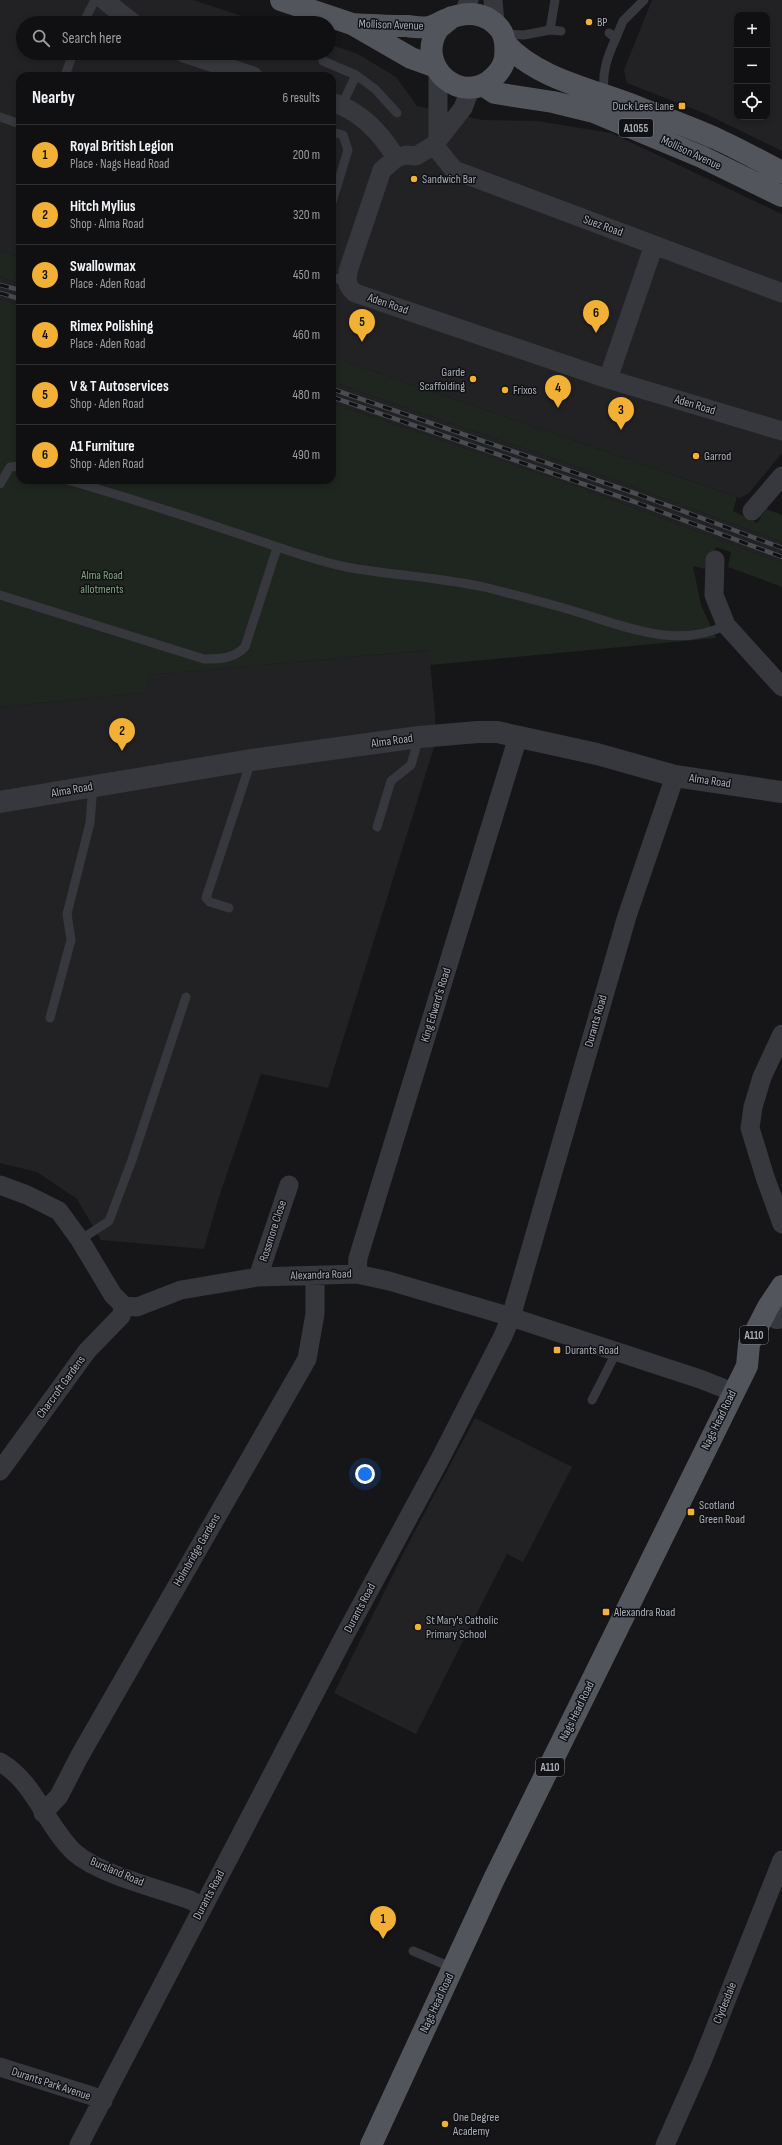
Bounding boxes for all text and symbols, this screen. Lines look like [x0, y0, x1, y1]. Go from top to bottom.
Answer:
map controls [734, 12, 770, 120]
button: + [734, 12, 770, 48]
place label: BP [597, 15, 607, 30]
search box [16, 16, 336, 60]
street label: Mollison Avenue [358, 16, 424, 34]
marker: BP [584, 17, 594, 27]
icon: search [30, 27, 52, 49]
text: Search here [62, 29, 122, 48]
button: − [734, 48, 770, 84]
button: locate [734, 84, 770, 120]
text: Nearby [32, 88, 75, 108]
text: 6 results [282, 90, 320, 106]
place label: Duck Lees Lane [613, 99, 674, 114]
marker: Duck Lees Lane [677, 101, 687, 111]
road number: A1055 [619, 119, 653, 137]
street label: Mollison Avenue [658, 133, 724, 174]
text: Royal British Legion [70, 137, 174, 156]
text: 1 [42, 147, 48, 163]
text: 200 m [293, 147, 320, 163]
text: Place · Nags Head Road [70, 156, 170, 172]
place label: Sandwich Bar [422, 172, 477, 187]
marker: Sandwich Bar [409, 174, 419, 184]
text: Hitch Mylius [70, 197, 136, 216]
text: 2 [42, 207, 48, 223]
text: 320 m [293, 207, 320, 223]
street label: Suez Road [581, 212, 625, 240]
text: Shop · Alma Road [70, 216, 144, 232]
text: Swallowmax [70, 257, 136, 276]
text: 3 [42, 267, 48, 283]
text: 450 m [293, 267, 320, 283]
text: Place · Aden Road [70, 276, 145, 292]
street label: Aden Road [365, 290, 410, 318]
pin: 6 [583, 300, 609, 333]
pin: 5 [349, 309, 375, 342]
text: Rimex Polishing [70, 317, 153, 336]
text: 4 [42, 327, 48, 343]
text: 460 m [293, 327, 320, 343]
text: Place · Aden Road [70, 336, 145, 352]
place label: Garde Scaffolding [420, 365, 465, 394]
marker: Garde Scaffolding [468, 374, 478, 384]
pin: 4 [545, 375, 571, 408]
text: V & T Autoservices [70, 377, 169, 396]
place label: Frixos [513, 383, 537, 398]
marker: Frixos [500, 385, 510, 395]
text: 5 [42, 387, 48, 403]
text: 480 m [293, 387, 320, 403]
street label: Aden Road [672, 391, 717, 418]
text: Shop · Aden Road [70, 396, 144, 412]
pin: 3 [608, 397, 634, 430]
text: A1 Furniture [70, 437, 135, 456]
text: 6 [42, 447, 48, 463]
text: 490 m [293, 447, 320, 463]
place label: Garrod [704, 449, 731, 464]
marker: Garrod [691, 451, 701, 461]
text: Shop · Aden Road [70, 456, 144, 472]
park label: Alma Road allotments [80, 568, 124, 597]
pin: 2 [109, 718, 135, 751]
street label: Alma Road [369, 731, 414, 751]
street label: Alma Road [687, 771, 732, 791]
street label: Alma Road [49, 779, 94, 801]
street label: King Edward's Road [418, 966, 454, 1044]
street label: Durants Road [581, 993, 611, 1049]
street label: Rossmore Close [256, 1198, 290, 1264]
street label: Alexandra Road [289, 1266, 352, 1284]
road number: A110 [740, 1326, 768, 1344]
place label: Durants Road [565, 1343, 619, 1358]
marker: Durants Road [552, 1345, 562, 1355]
street label: Charcroft Gardens [33, 1353, 89, 1421]
street label: Nags Head Road [698, 1388, 740, 1452]
your location [355, 1464, 375, 1484]
place label: Scotland Green Road [699, 1498, 745, 1527]
marker: Scotland Green Road [686, 1507, 696, 1517]
street label: Holmbridge Gardens [170, 1511, 224, 1589]
street label: Durants Road [341, 1581, 379, 1635]
place label: Alexandra Road [613, 1605, 675, 1620]
marker: Alexandra Road [601, 1607, 611, 1617]
place label: St Mary's Catholic Primary School [426, 1613, 498, 1642]
marker: St Mary's Catholic Primary School [413, 1622, 423, 1632]
street label: Nags Head Road [556, 1679, 598, 1743]
road number: A110 [536, 1758, 564, 1776]
street label: Bursland Road [88, 1854, 146, 1890]
street label: Durants Road [190, 1868, 228, 1922]
pin: 1 [370, 1906, 396, 1939]
street label: Nags Head Road [417, 1971, 457, 2035]
street label: Clydesdale [710, 1980, 740, 2026]
street label: Durants Park Avenue [9, 2064, 93, 2104]
place label: One Degree Academy [452, 2110, 499, 2139]
marker: One Degree Academy [440, 2119, 450, 2129]

